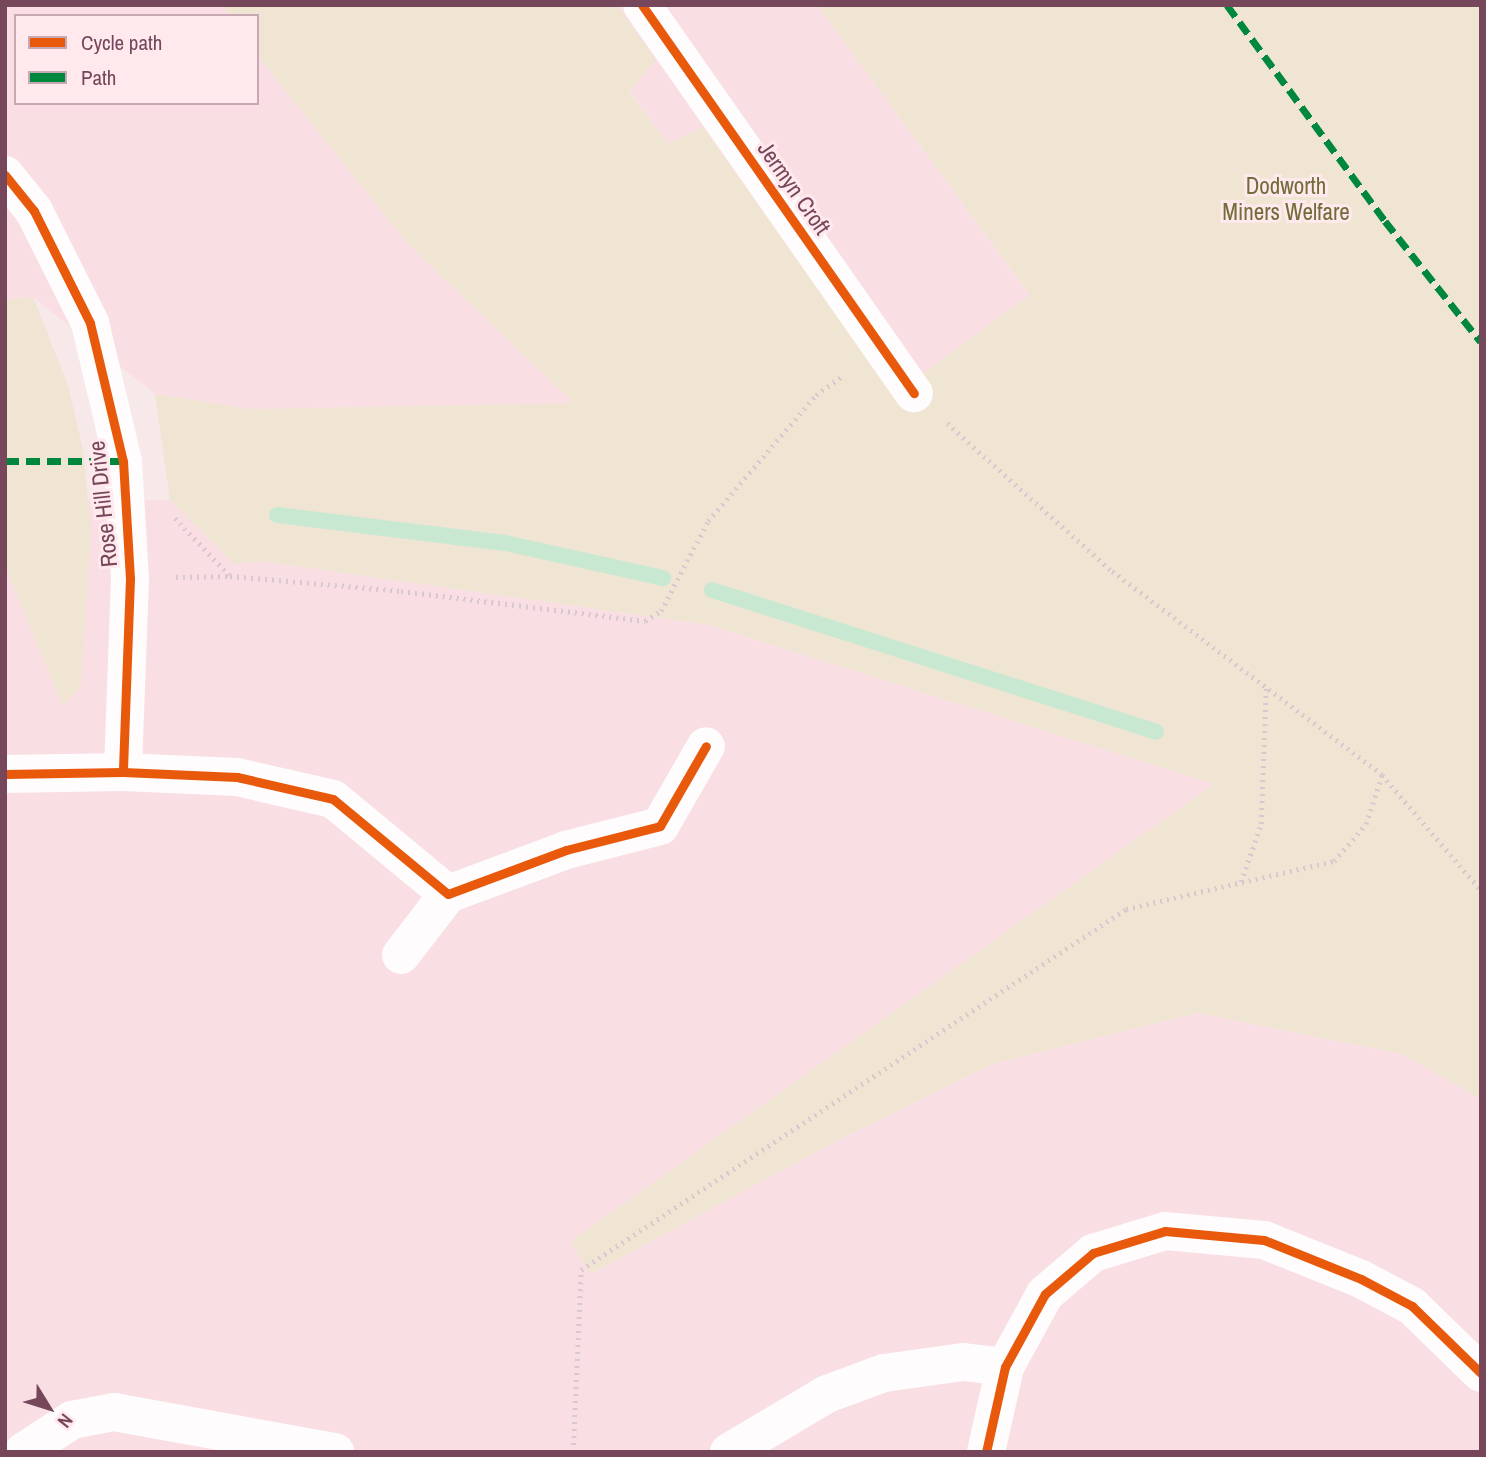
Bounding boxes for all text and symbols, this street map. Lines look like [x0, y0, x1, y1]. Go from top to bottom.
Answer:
legend [14, 14, 259, 105]
text: Cycle path [81, 28, 162, 57]
text: Path [81, 63, 116, 92]
street label: Jermyn Croft [752, 136, 836, 240]
park label: Dodworth Miners Welfare [1222, 172, 1350, 226]
street label: Rose Hill Drive [83, 440, 123, 568]
north arrow [14, 1373, 84, 1443]
text: N [52, 1408, 79, 1433]

